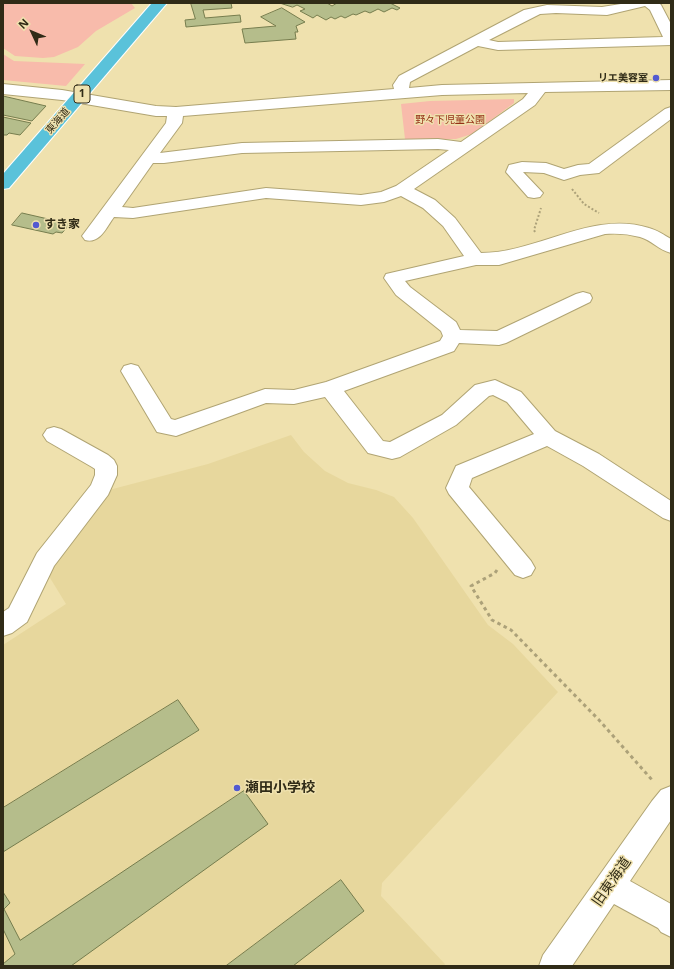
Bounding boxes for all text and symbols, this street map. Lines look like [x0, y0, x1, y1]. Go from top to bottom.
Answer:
north arrow [12, 12, 52, 52]
text: N [14, 15, 32, 32]
place label: リエ美容室 [598, 72, 648, 84]
marker: リエ美容室 [651, 73, 661, 83]
road number: 1 [74, 85, 90, 103]
street label: 東海道 [44, 106, 72, 136]
park label: 野々下児童公園 [415, 114, 485, 126]
place label: すき家 [44, 218, 80, 232]
marker: すき家 [31, 220, 41, 230]
place label: 瀬田小学校 [245, 780, 315, 796]
marker: 瀬田小学校 [232, 783, 242, 793]
street label: 旧東海道 [589, 854, 635, 910]

